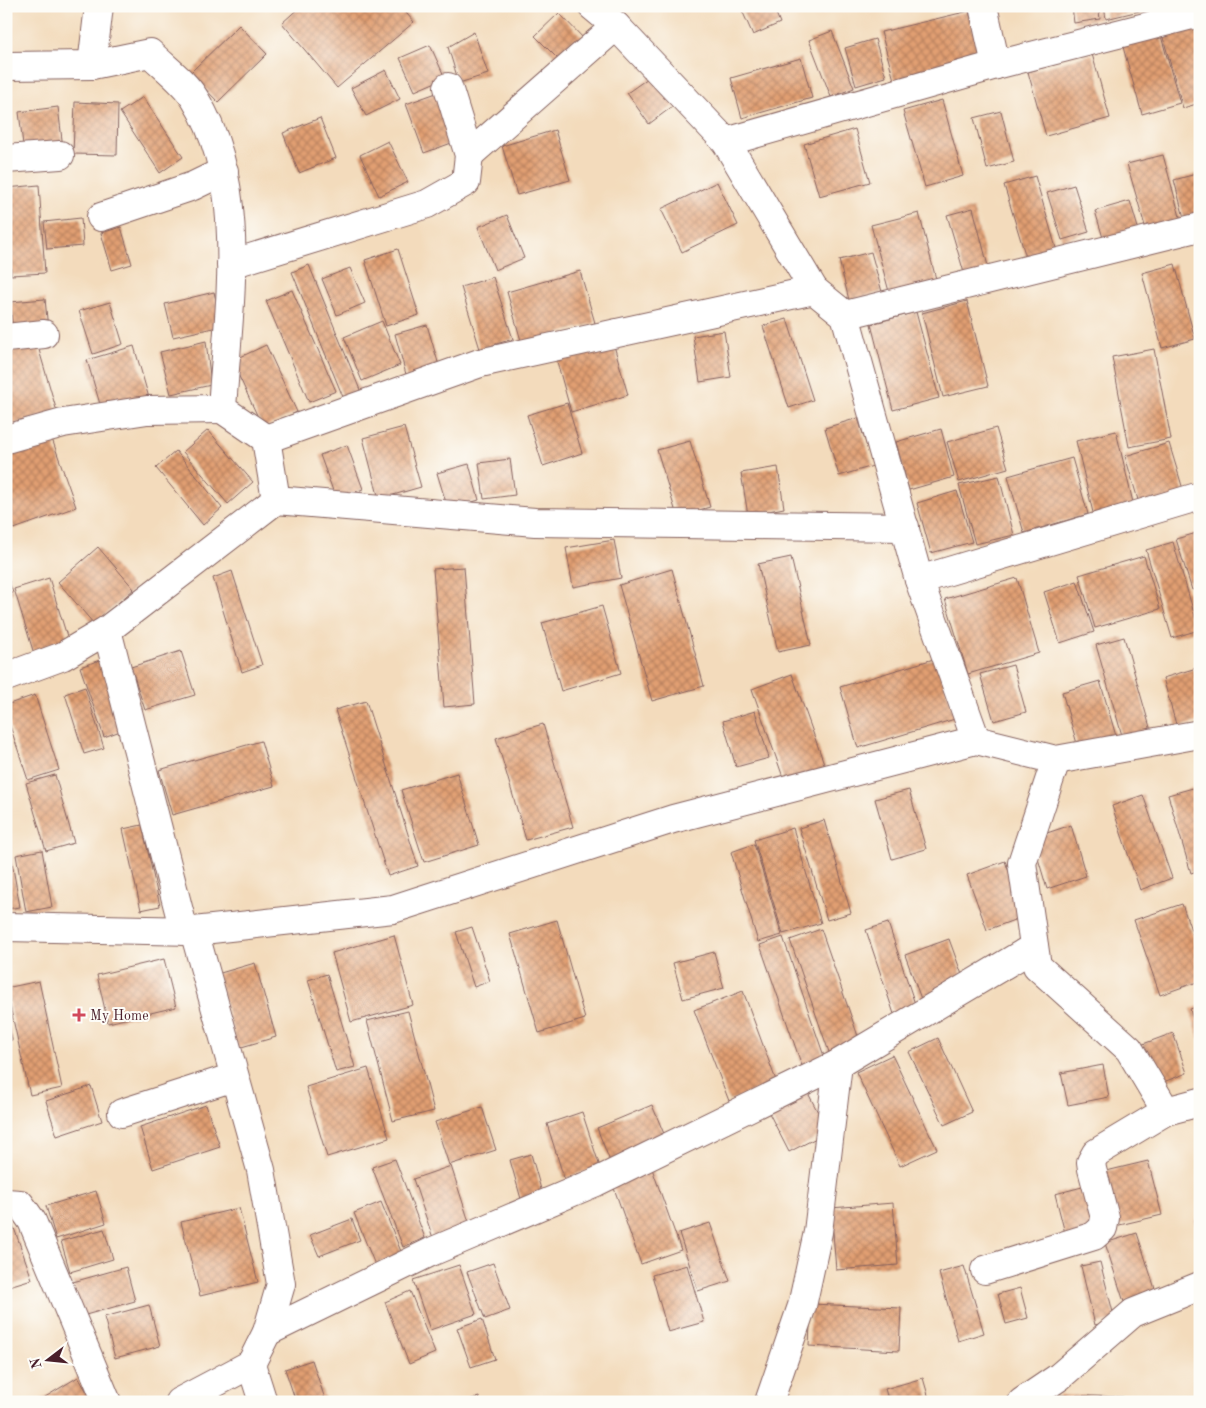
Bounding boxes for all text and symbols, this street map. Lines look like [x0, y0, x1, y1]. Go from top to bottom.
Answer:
marker: My Home [72, 1008, 86, 1022]
place label: My Home [90, 1009, 149, 1023]
north arrow [22, 1336, 72, 1386]
text: N [28, 1356, 45, 1370]

